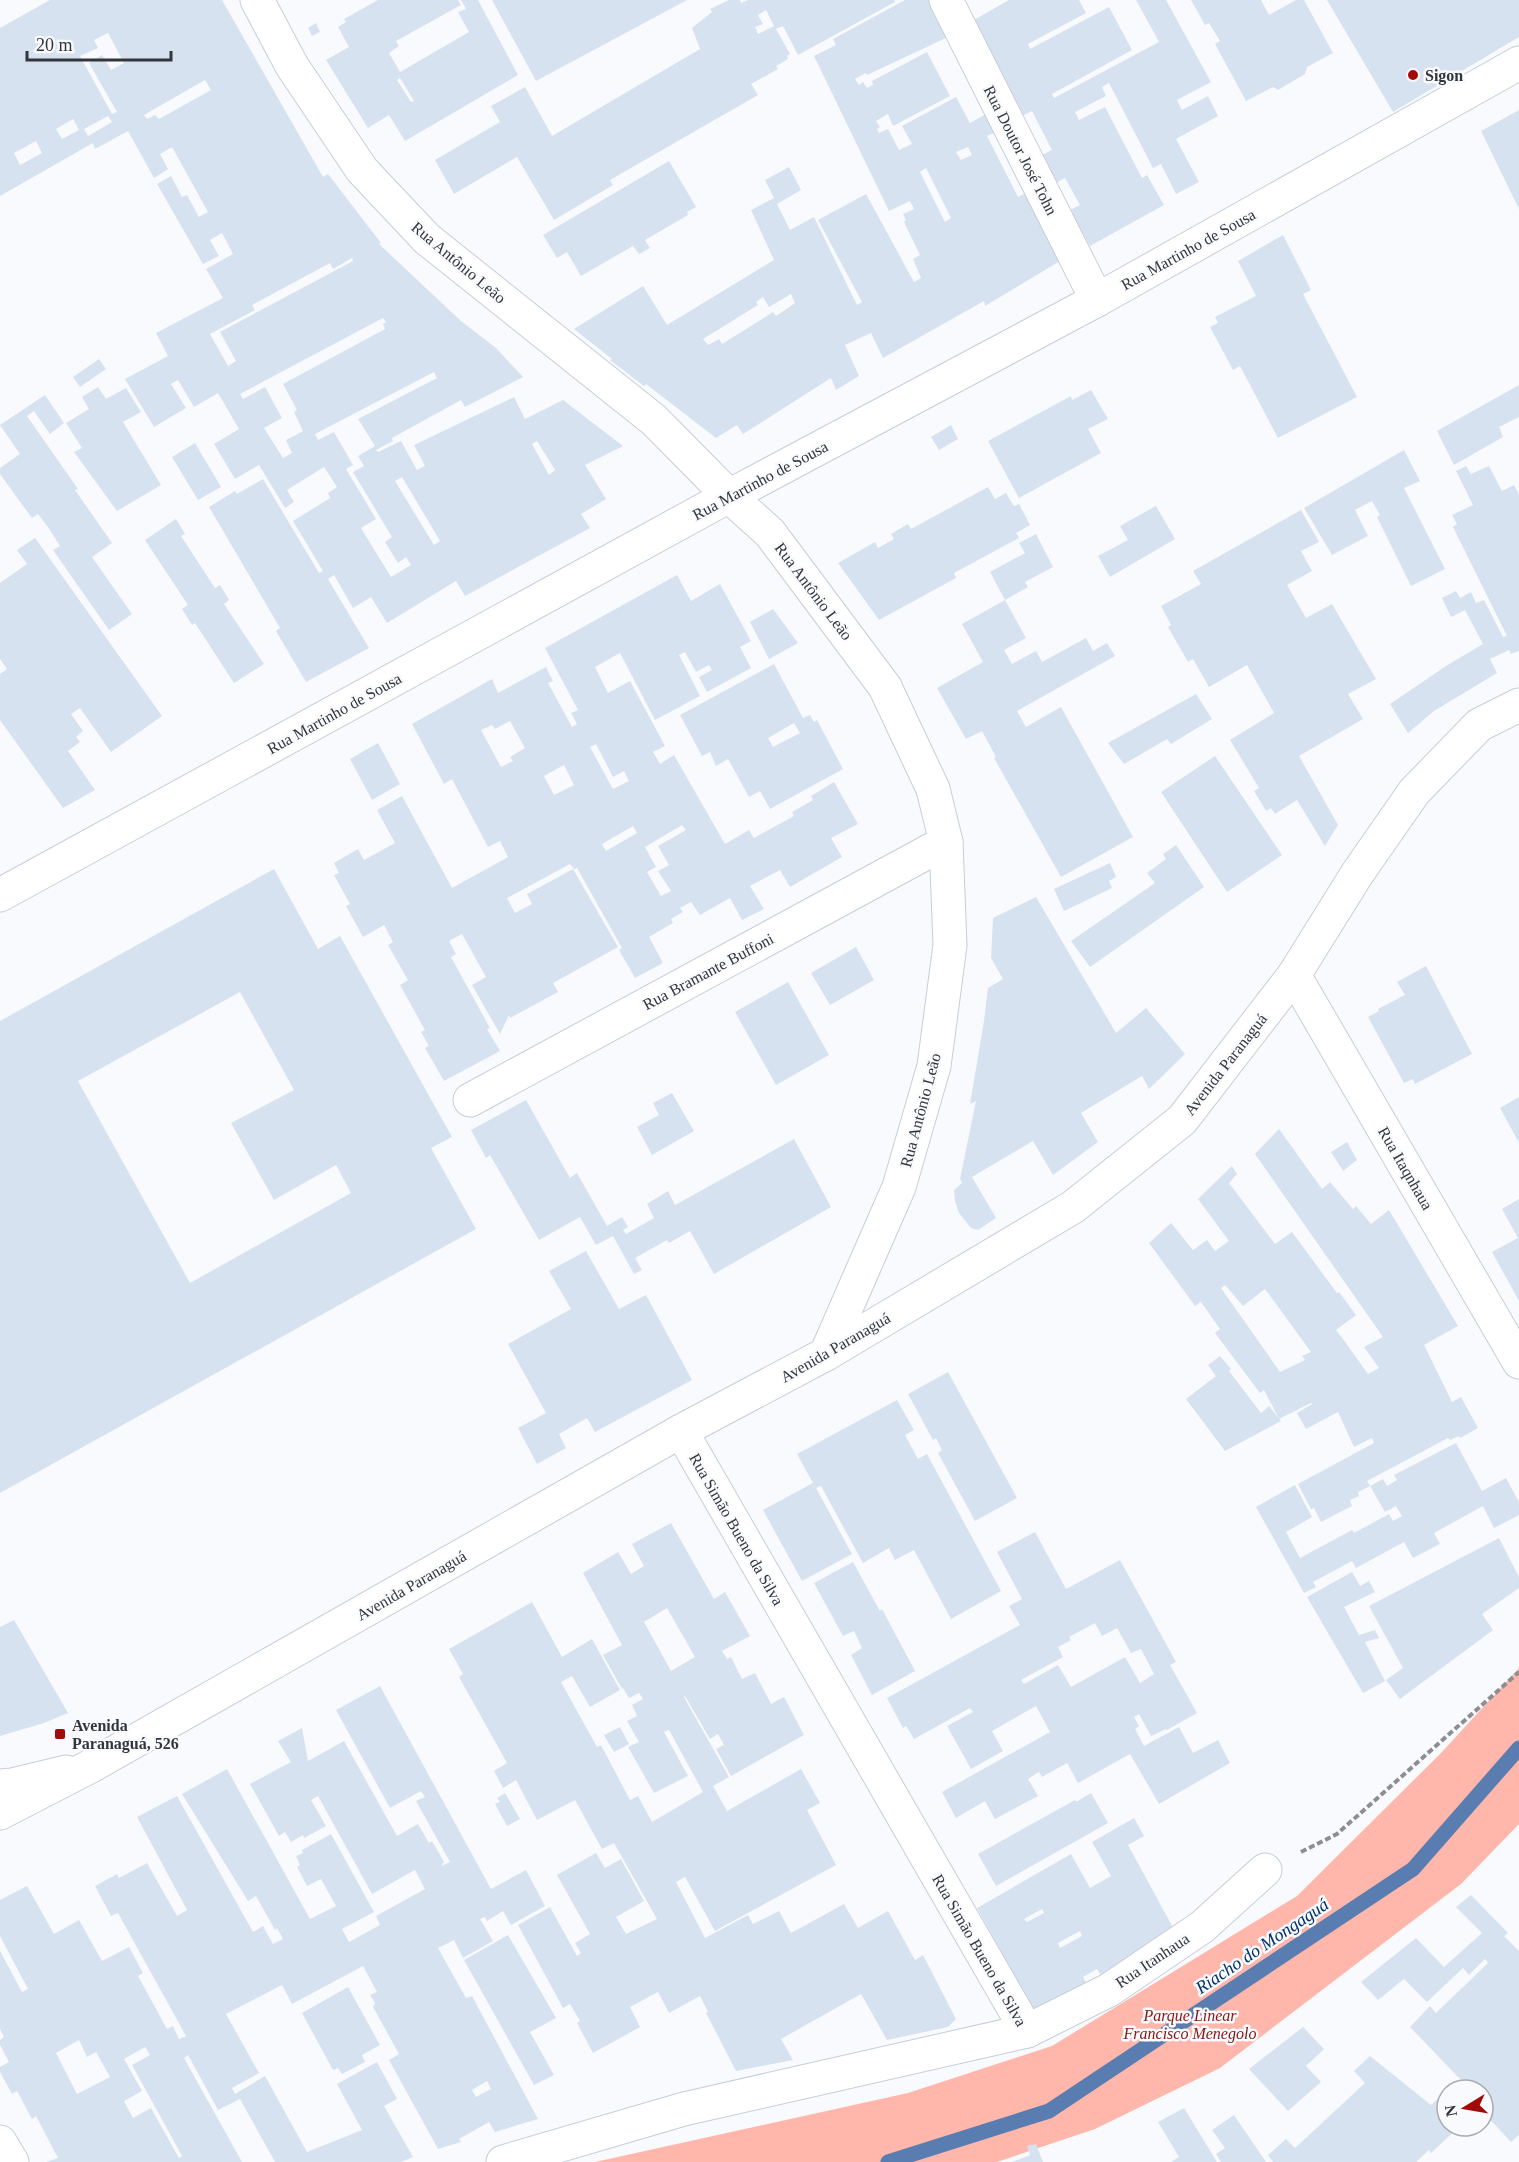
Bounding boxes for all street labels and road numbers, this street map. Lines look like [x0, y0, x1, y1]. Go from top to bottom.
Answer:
street label: Rua Doutor José Tohn [981, 83, 1061, 218]
street label: Rua Martinho de Sousa [1118, 205, 1258, 293]
street label: Rua Antônio Leão [408, 218, 509, 307]
street label: Rua Martinho de Sousa [690, 438, 831, 523]
street label: Rua Antônio Leão [772, 539, 856, 643]
street label: Rua Martinho de Sousa [264, 669, 404, 757]
street label: Rua Bramante Buffoni [640, 930, 777, 1013]
street label: Avenida Paranaguá [1181, 1010, 1271, 1119]
street label: Rua Antônio Leão [897, 1051, 944, 1169]
street label: Rua Itaqnhaua [1374, 1124, 1436, 1213]
street label: Avenida Paranaguá [777, 1309, 894, 1387]
street label: Rua Simão Bueno da Silva [686, 1450, 787, 1608]
street label: Avenida Paranaguá [353, 1547, 470, 1625]
street label: Rua Simão Bueno da Silva [929, 1871, 1030, 2029]
street label: Rua Itanhaua [1112, 1930, 1192, 1991]

